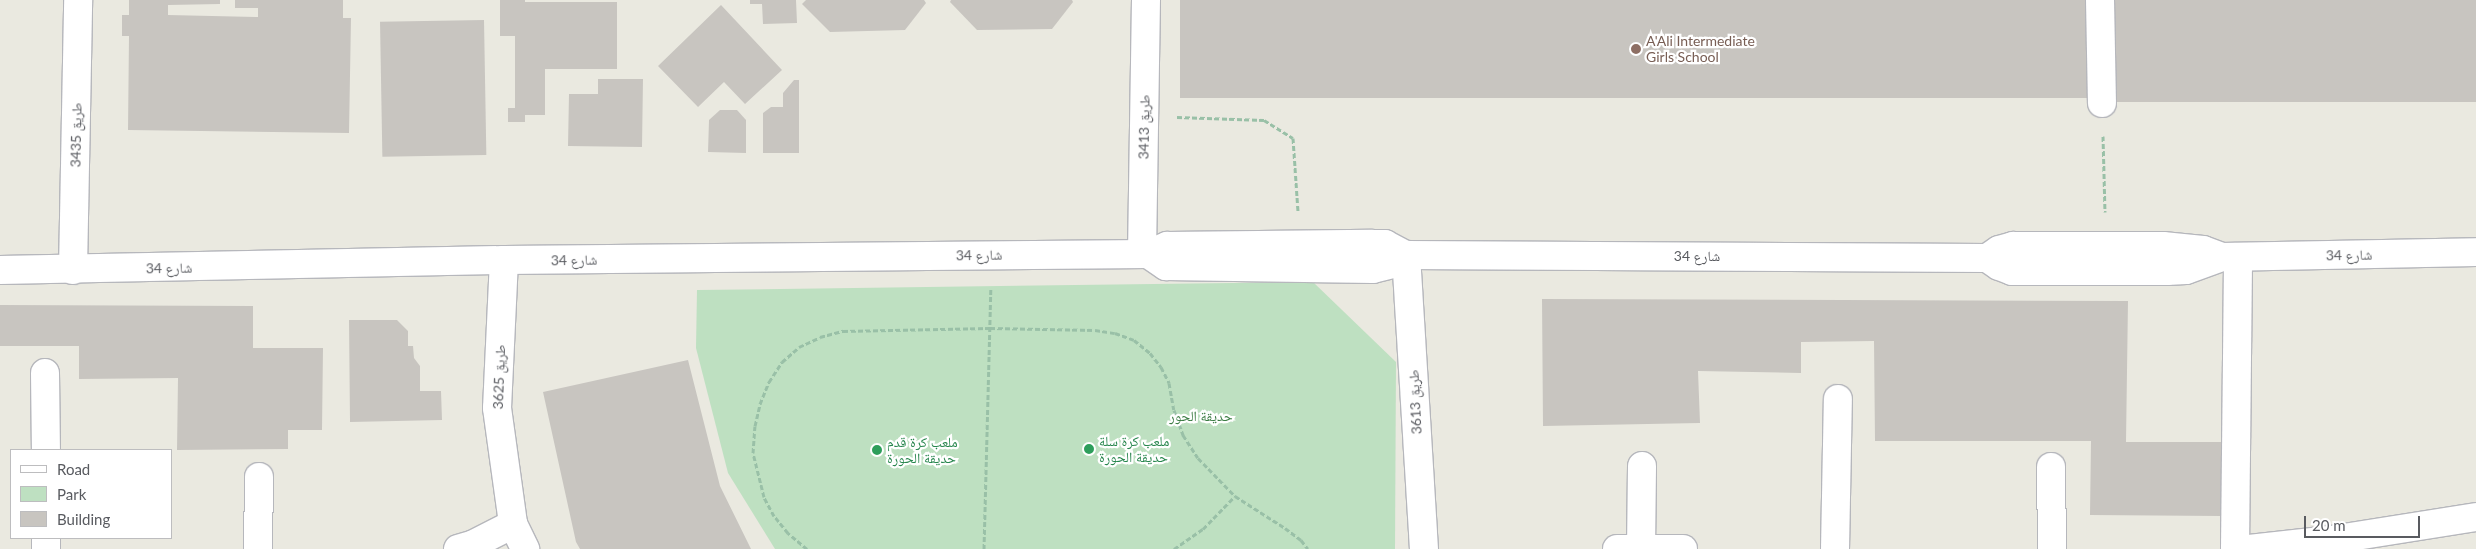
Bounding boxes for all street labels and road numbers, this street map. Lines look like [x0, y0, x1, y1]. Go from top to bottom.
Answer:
street label: طريق 3413 [1135, 94, 1153, 160]
street label: طريق 3435 [67, 102, 85, 168]
street label: شارع 34 [956, 246, 1002, 264]
street label: شارع 34 [2326, 246, 2372, 264]
street label: شارع 34 [1674, 248, 1720, 264]
street label: شارع 34 [551, 251, 597, 269]
street label: شارع 34 [146, 259, 192, 277]
street label: طريق 3625 [489, 344, 509, 410]
street label: طريق 3613 [1405, 369, 1425, 435]

